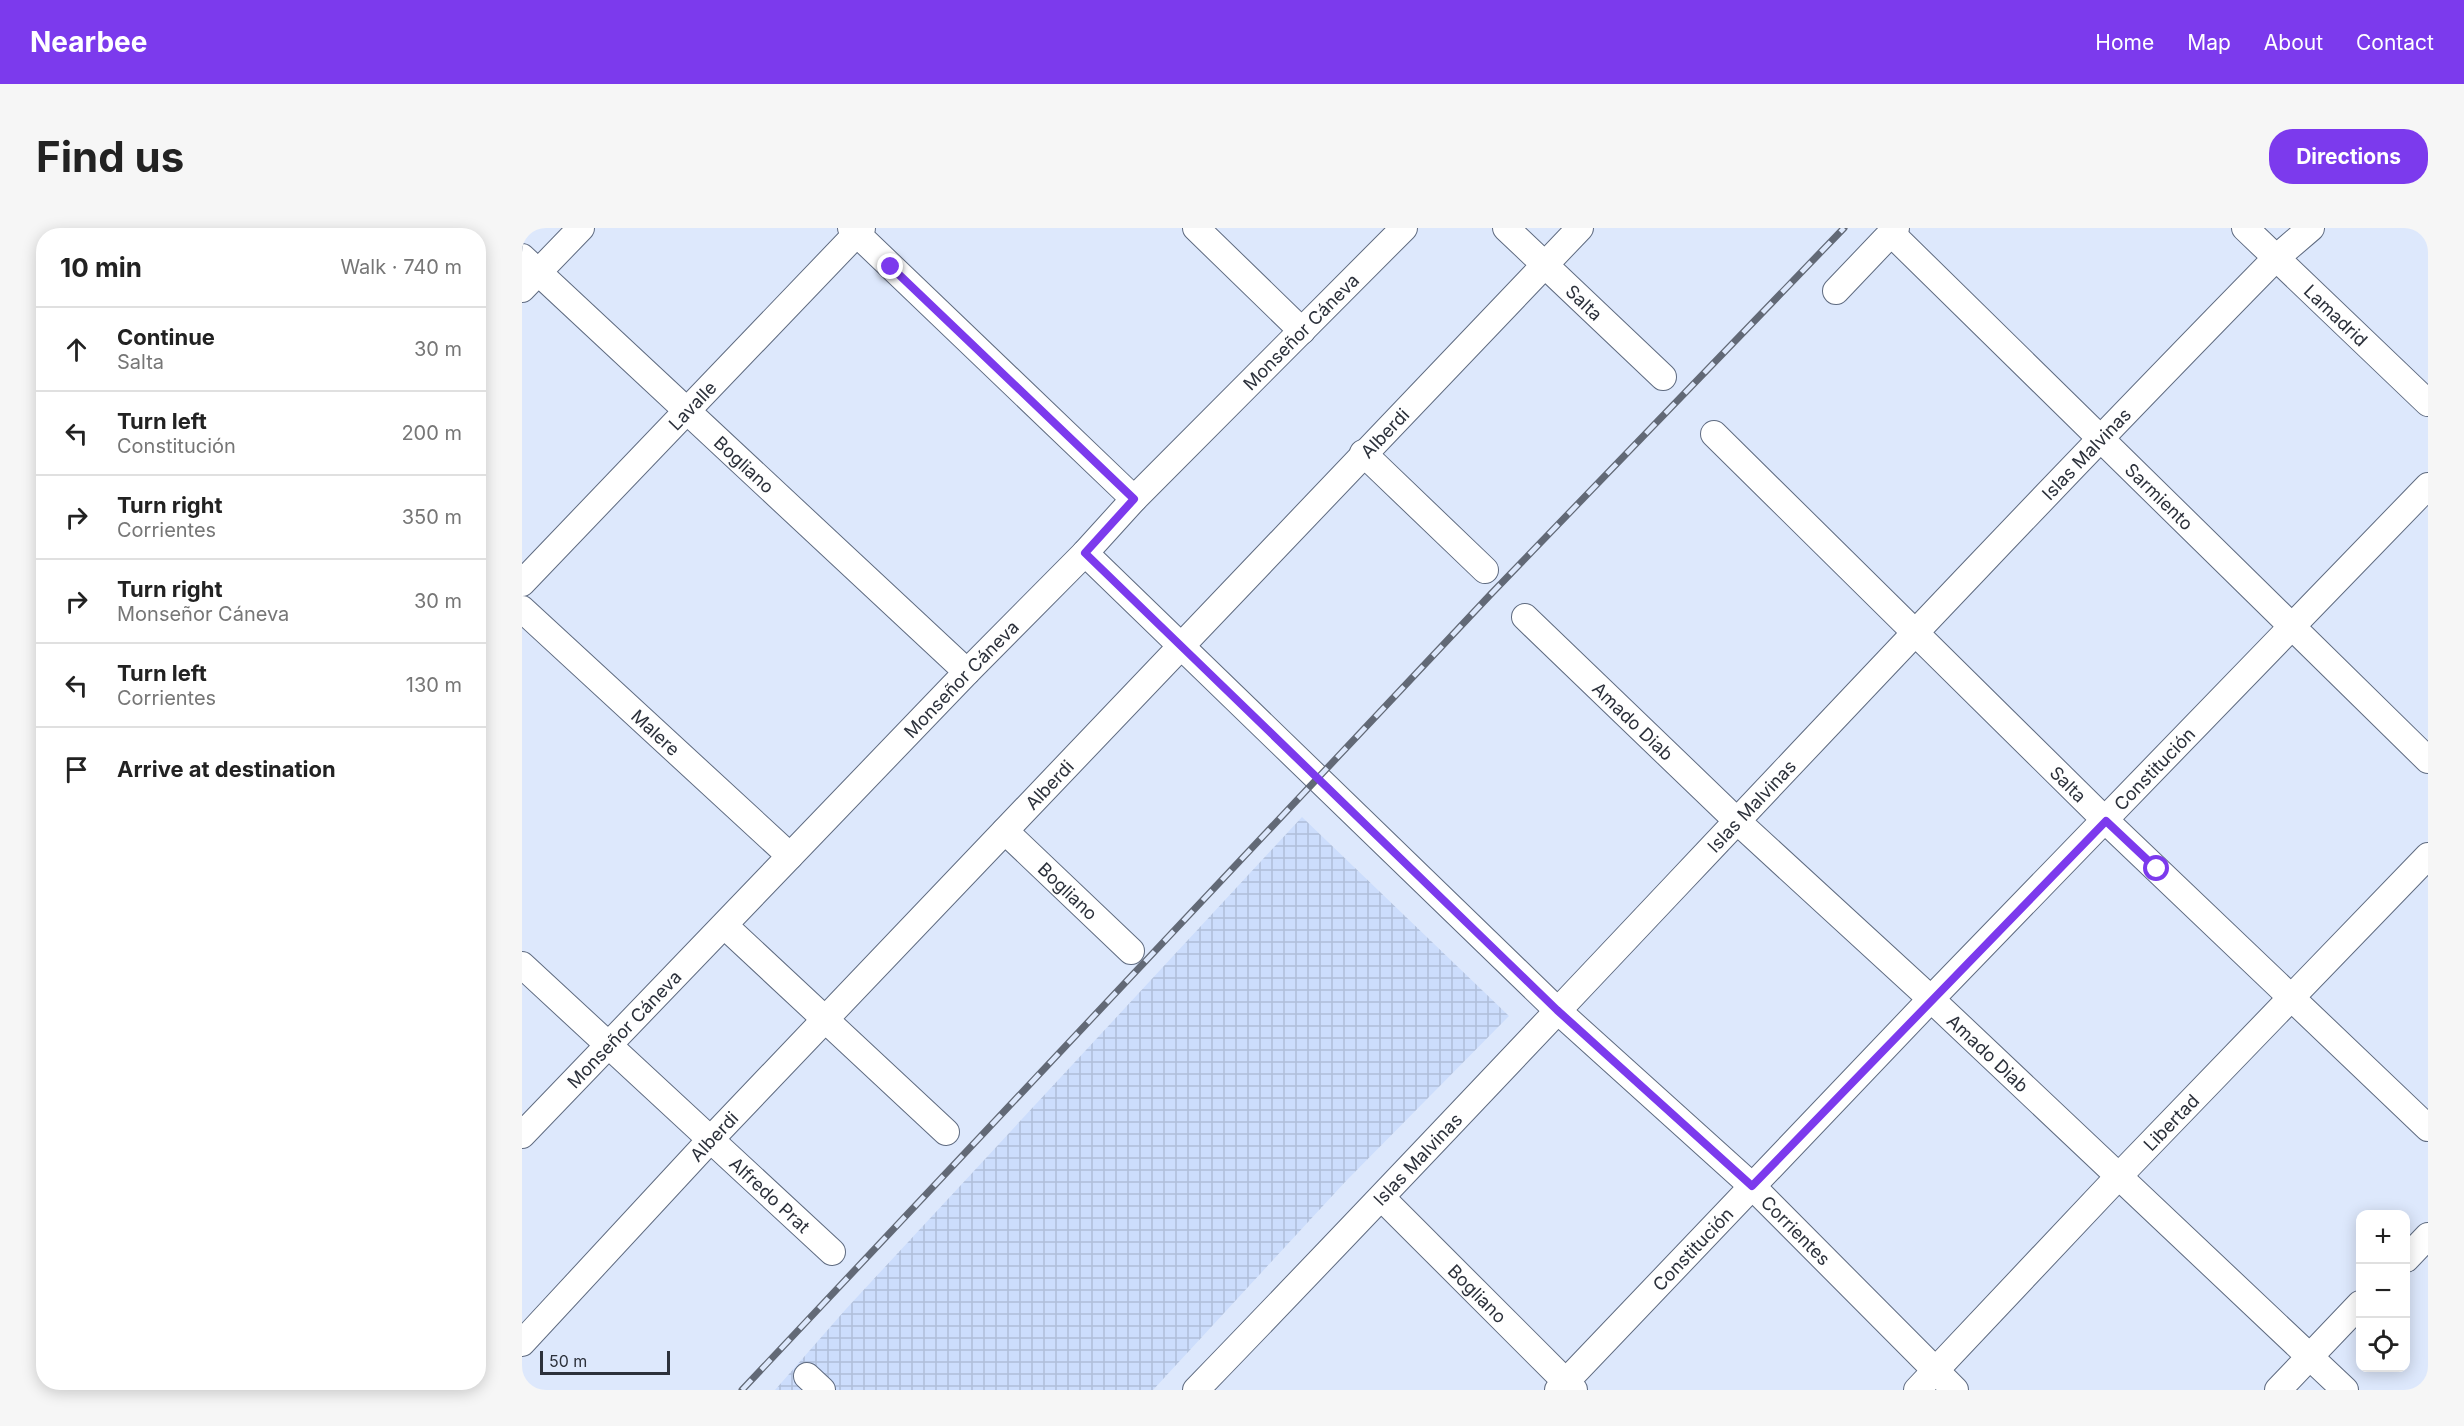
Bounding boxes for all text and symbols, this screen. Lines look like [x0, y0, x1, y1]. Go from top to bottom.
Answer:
text: Nearbee [30, 25, 147, 59]
text: Home [2095, 30, 2154, 55]
text: Map [2187, 30, 2231, 55]
text: About [2264, 30, 2323, 55]
text: Contact [2356, 30, 2434, 55]
button: Directions [2269, 129, 2428, 184]
text: Find us [36, 131, 184, 182]
text: 10 min [60, 252, 142, 283]
route end [877, 253, 903, 279]
text: Walk · 740 m [340, 255, 462, 279]
street label: Monseñor Cáneva [1239, 269, 1363, 394]
street label: Salta [1562, 280, 1607, 325]
street label: Lamadrid [2300, 280, 2372, 350]
text: Continue [117, 324, 215, 350]
icon: ahead [60, 333, 93, 366]
text: 30 m [414, 337, 462, 361]
text: Salta [117, 350, 164, 374]
street label: Lavalle [664, 377, 720, 434]
street label: Islas Malvinas [2037, 403, 2135, 504]
street label: Alberdi [1356, 404, 1413, 462]
text: Turn left [117, 408, 207, 434]
icon: left [60, 417, 93, 450]
text: 200 m [401, 421, 462, 445]
street label: Bogliano [710, 431, 779, 497]
text: Constitución [117, 434, 236, 458]
street label: Sarmiento [2121, 459, 2198, 534]
text: Turn right [117, 492, 223, 518]
icon: right [60, 501, 93, 534]
text: 350 m [402, 505, 462, 529]
text: Corrientes [117, 518, 216, 542]
text: Turn right [117, 576, 223, 602]
icon: right [60, 585, 93, 618]
text: 30 m [414, 589, 462, 613]
text: Monseñor Cáneva [117, 602, 289, 626]
street label: Monseñor Cáneva [899, 616, 1023, 742]
text: Turn left [117, 660, 207, 686]
icon: left [60, 669, 93, 702]
text: 130 m [406, 673, 462, 697]
street label: Amado Diab [1588, 677, 1678, 765]
text: Corrientes [117, 686, 216, 710]
street label: Malere [627, 705, 684, 760]
street label: Constitución [2109, 723, 2199, 814]
icon: arrive [60, 753, 93, 786]
street label: Alberdi [1021, 755, 1078, 814]
street label: Islas Malvinas [1703, 755, 1800, 856]
text: Arrive at destination [117, 756, 336, 782]
street label: Salta [2046, 762, 2091, 806]
route start [2143, 855, 2169, 881]
street label: Bogliano [1034, 858, 1102, 924]
street label: Monseñor Cáneva [563, 966, 685, 1092]
street label: Amado Diab [1943, 1010, 2033, 1096]
street label: Libertad [2139, 1090, 2203, 1155]
street label: Alberdi [685, 1107, 742, 1165]
street label: Islas Malvinas [1369, 1109, 1466, 1209]
street label: Alfredo Prat [726, 1152, 815, 1237]
street label: Corrientes [1757, 1191, 1835, 1269]
street label: Constitución [1648, 1203, 1737, 1295]
map controls [2356, 1210, 2410, 1372]
button: + [2356, 1210, 2410, 1264]
street label: Bogliano [1444, 1260, 1511, 1327]
button: − [2356, 1264, 2410, 1318]
button: locate [2356, 1318, 2410, 1372]
scale bar [540, 1348, 670, 1376]
text: 50 m [549, 1351, 587, 1371]

